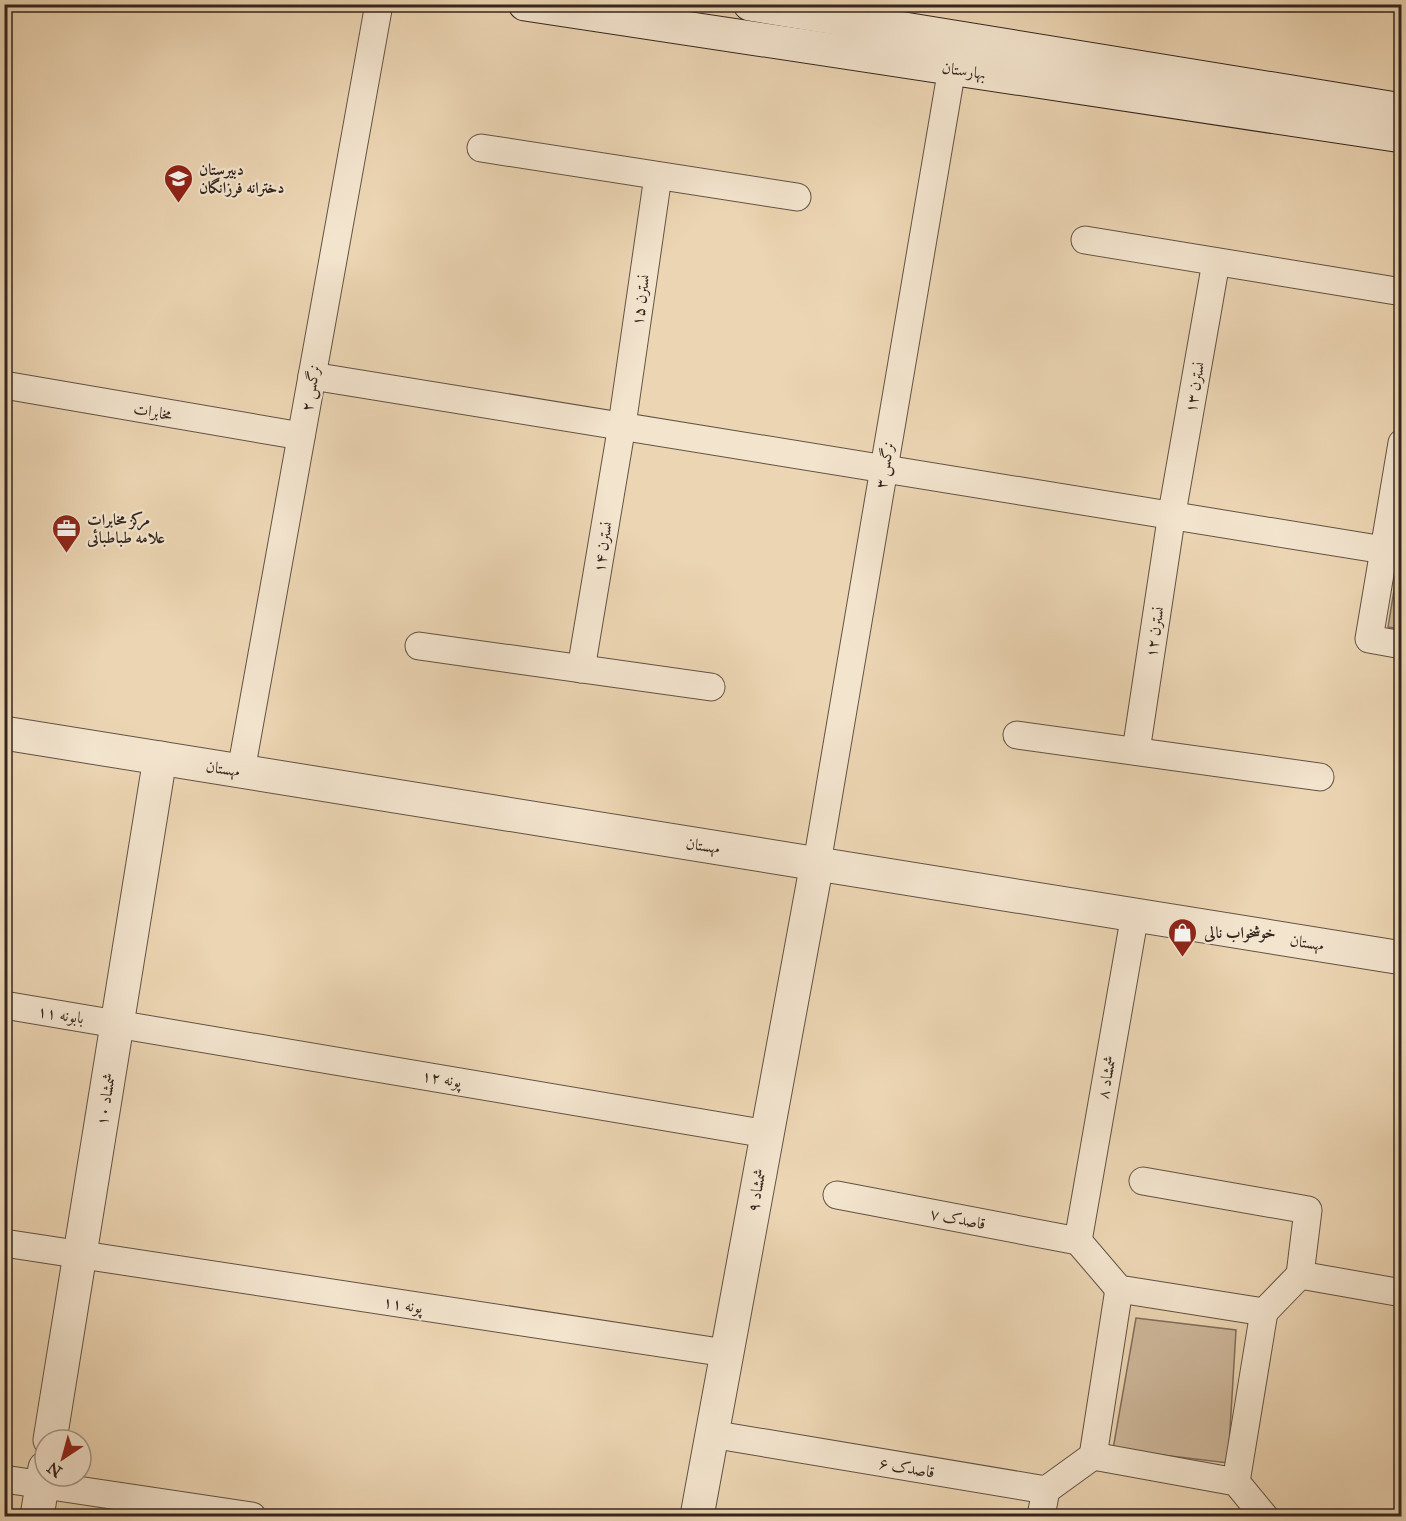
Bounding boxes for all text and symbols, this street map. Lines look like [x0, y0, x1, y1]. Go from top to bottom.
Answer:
street label: بهارستان [940, 58, 987, 84]
place label: دبیرستان دخترانه فرزانگان [199, 160, 284, 198]
school or university icon: دبیرستان دخترانه فرزانگان [162, 162, 194, 204]
street label: نسترن ۱۵ [628, 273, 653, 327]
street label: نسترن ۱۳ [1181, 360, 1208, 414]
street label: نرگس ۲ [297, 363, 325, 413]
street label: مخابرات [132, 399, 174, 424]
street label: نرگس ۳ [871, 440, 899, 490]
place label: مرکز مخابرات علامه طباطبائی [86, 510, 165, 548]
office icon: مرکز مخابرات علامه طباطبائی [50, 512, 82, 554]
street label: نسترن ۱۴ [589, 520, 616, 574]
street label: نسترن ۱۲ [1141, 605, 1168, 659]
street label: مهستان [204, 756, 241, 782]
street label: مهستان [684, 833, 721, 859]
shop icon: خوشخواب نالی [1167, 916, 1199, 958]
place label: خوشخواب نالی [1203, 923, 1276, 943]
street label: مهستان [1288, 930, 1325, 956]
street label: بابونه ۱۱ [36, 1001, 85, 1029]
street label: شمشاد ۸ [1093, 1054, 1120, 1100]
street label: پونه ۱۲ [420, 1066, 464, 1093]
street label: شمشاد ۱۰ [92, 1071, 119, 1127]
street label: شمشاد ۹ [743, 1167, 770, 1213]
street label: قاصدک ۷ [929, 1204, 987, 1233]
street label: پونه ۱۱ [381, 1292, 425, 1319]
north arrow [33, 1428, 93, 1488]
street label: قاصدک ۶ [878, 1453, 936, 1482]
text: N [43, 1458, 66, 1481]

